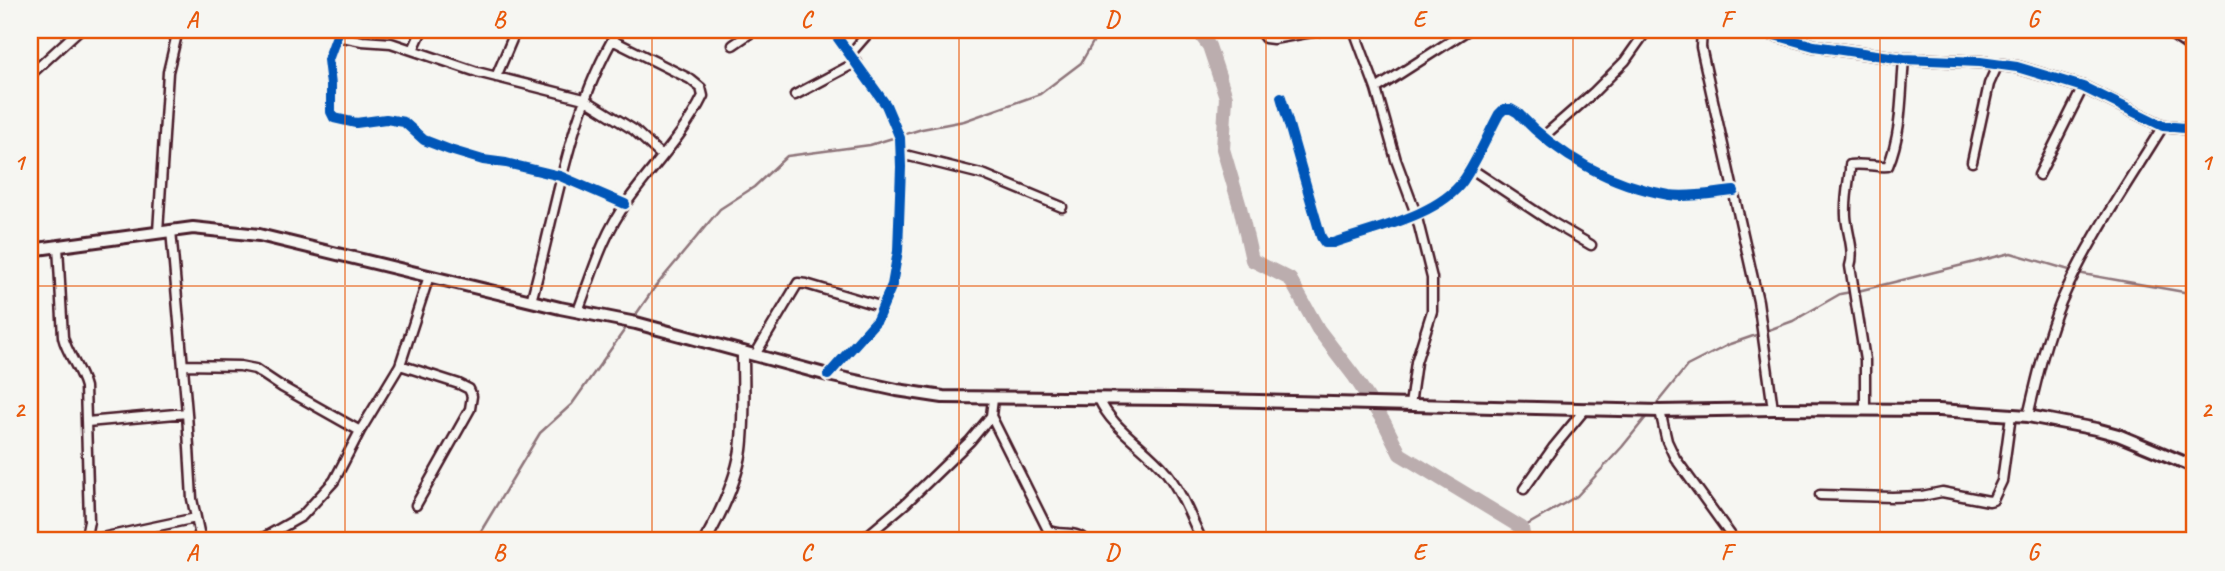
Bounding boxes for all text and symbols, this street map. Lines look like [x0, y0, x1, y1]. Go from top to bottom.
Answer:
text: A [186, 5, 200, 34]
text: B [493, 5, 507, 34]
text: C [801, 5, 815, 34]
text: D [1105, 5, 1121, 34]
text: E [1413, 5, 1429, 34]
text: F [1721, 5, 1737, 34]
text: G [2027, 5, 2042, 34]
text: 1 [14, 148, 27, 177]
text: 1 [2201, 148, 2214, 177]
text: 2 [14, 395, 27, 424]
text: 2 [2201, 395, 2214, 424]
text: A [186, 538, 200, 567]
text: B [493, 538, 507, 567]
text: C [801, 538, 815, 567]
text: D [1105, 538, 1121, 567]
text: E [1413, 538, 1429, 567]
text: F [1721, 538, 1737, 567]
text: G [2027, 538, 2042, 567]

